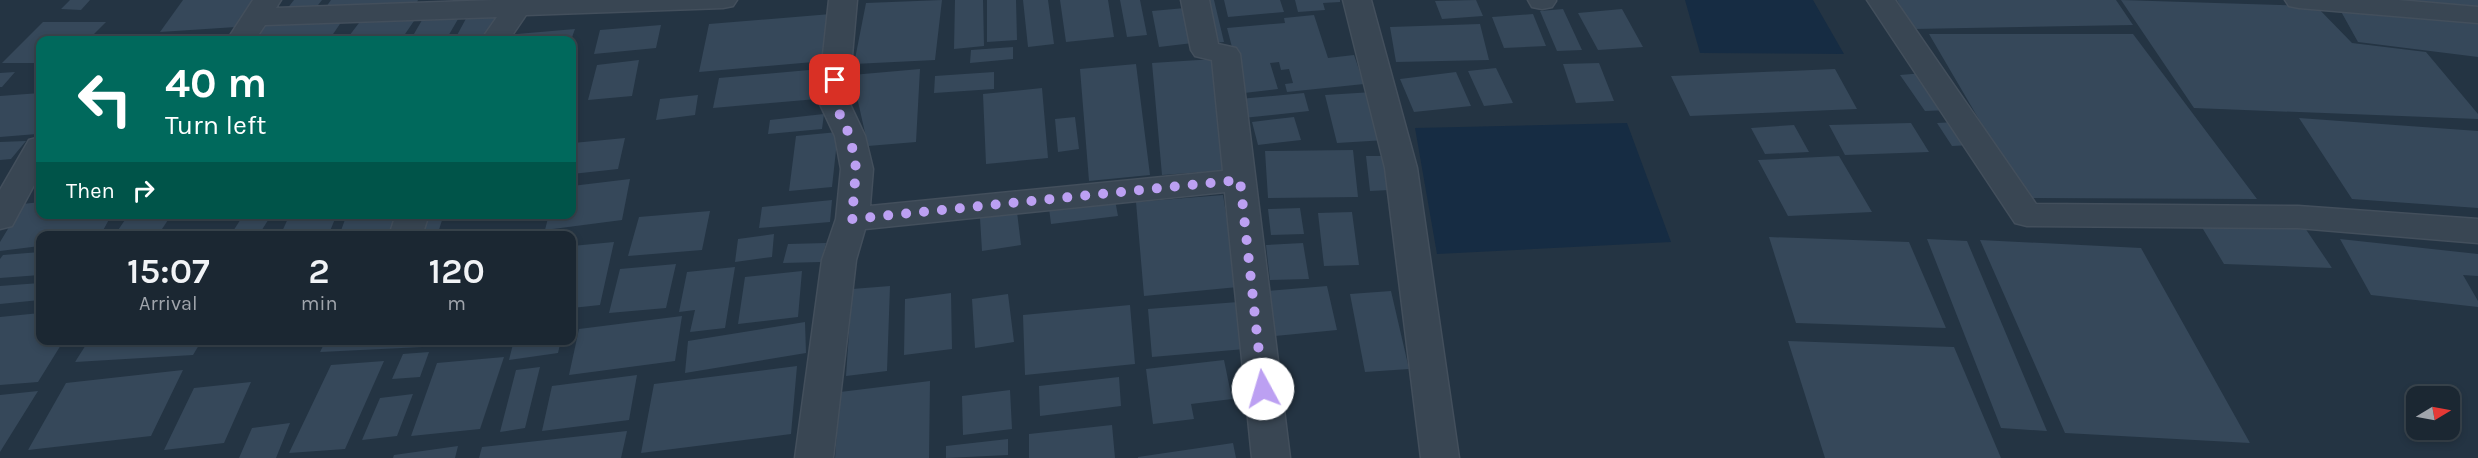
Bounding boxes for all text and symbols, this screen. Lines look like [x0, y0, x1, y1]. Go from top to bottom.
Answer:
pin [809, 54, 860, 105]
text: 40 m [165, 58, 267, 108]
icon: left [66, 60, 144, 138]
icon: arrive [818, 63, 851, 96]
text: Turn left [165, 109, 266, 141]
icon: right [127, 174, 160, 207]
text: Then [66, 178, 115, 204]
text: 15:07 [127, 250, 210, 292]
text: 2 [308, 250, 330, 292]
text: 120 [428, 250, 485, 292]
text: Arrival [139, 292, 198, 315]
text: min [301, 292, 337, 315]
text: m [447, 292, 466, 315]
position arrow [1231, 357, 1295, 421]
north arrow [2406, 386, 2460, 440]
map controls [2406, 386, 2460, 440]

